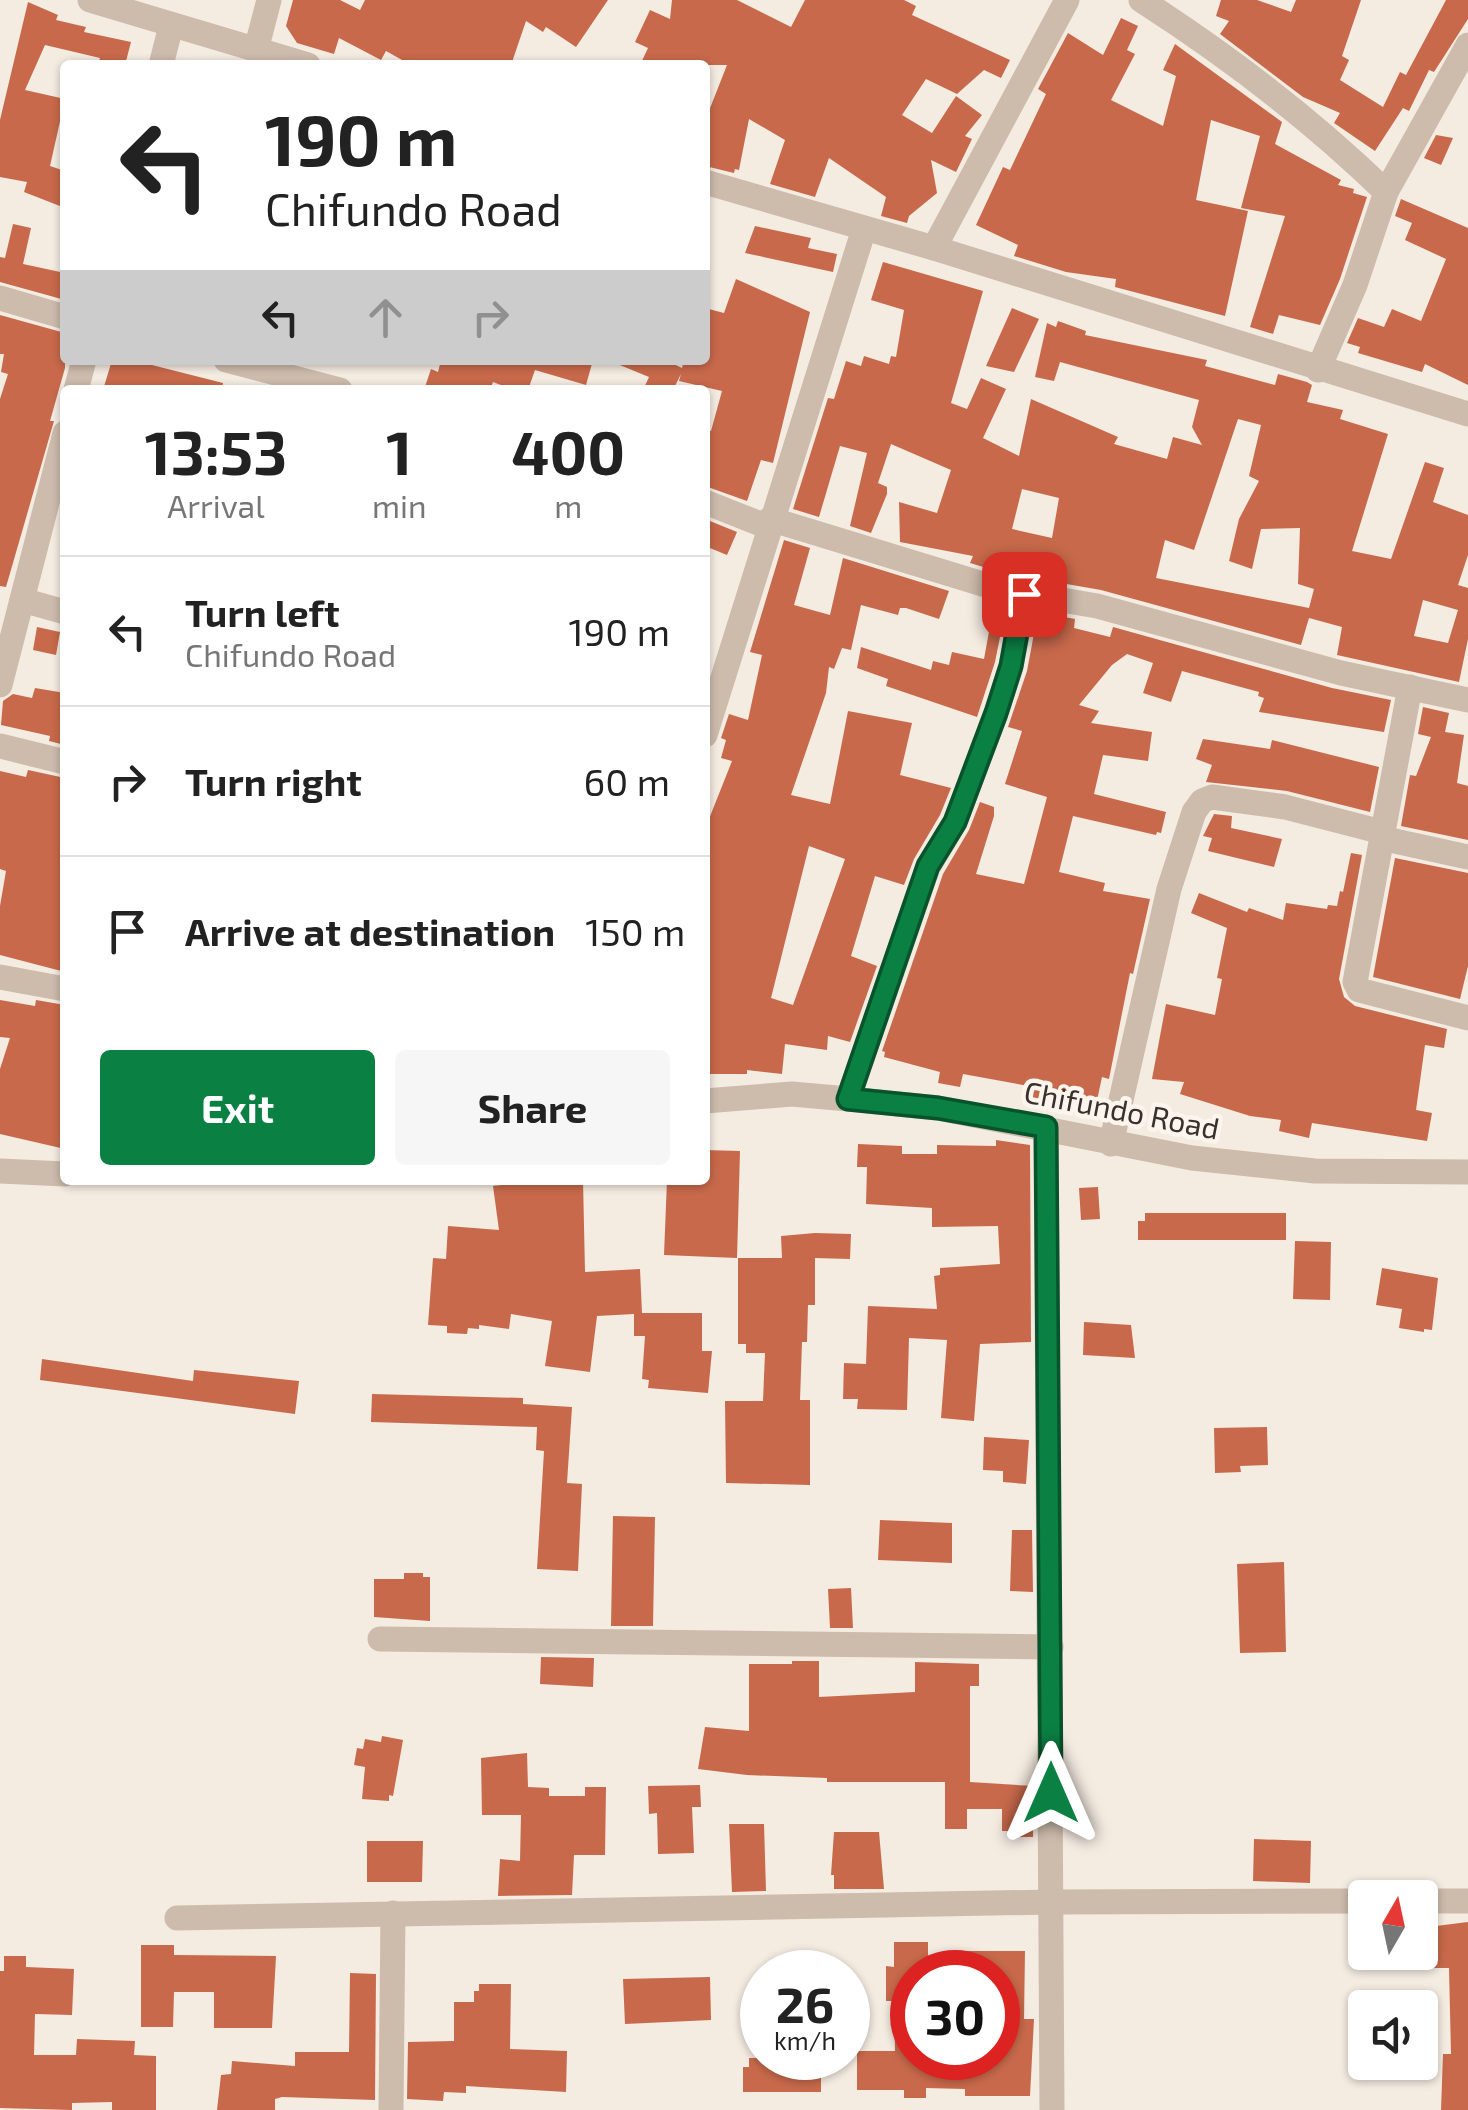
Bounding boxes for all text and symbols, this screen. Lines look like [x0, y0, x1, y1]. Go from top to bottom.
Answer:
text: 190 m [265, 96, 458, 180]
icon: left [100, 100, 230, 230]
text: Chifundo Road [265, 181, 562, 235]
icon: left [253, 290, 308, 345]
icon: ahead [358, 290, 413, 345]
icon: right [463, 290, 518, 345]
text: 13:53 [145, 415, 287, 487]
text: 1 [386, 415, 412, 487]
text: 400 [511, 415, 625, 487]
text: Arrival [167, 486, 265, 524]
text: min [372, 486, 427, 524]
text: m [554, 486, 582, 524]
pin [982, 552, 1067, 637]
icon: arrive [997, 567, 1052, 622]
text: Turn left [185, 589, 340, 635]
icon: left [100, 604, 155, 659]
text: 190 m [568, 608, 670, 654]
text: Chifundo Road [185, 635, 396, 673]
icon: right [100, 754, 155, 809]
text: Turn right [185, 758, 362, 804]
text: 60 m [584, 758, 670, 804]
icon: arrive [100, 904, 155, 959]
text: Arrive at destination [185, 908, 555, 954]
text: 150 m [585, 908, 685, 954]
button: Exit [100, 1050, 375, 1165]
button: Share [395, 1050, 670, 1165]
street label: Chifundo Road [1021, 1072, 1223, 1146]
position arrow [999, 1741, 1103, 1845]
north arrow [1348, 1880, 1438, 1970]
map controls [1348, 1880, 1438, 2080]
speed limit sign: 30 [890, 1950, 1020, 2080]
text: 26 [776, 1973, 834, 2033]
button: sound [1348, 1990, 1438, 2080]
text: km/h [774, 2025, 836, 2055]

